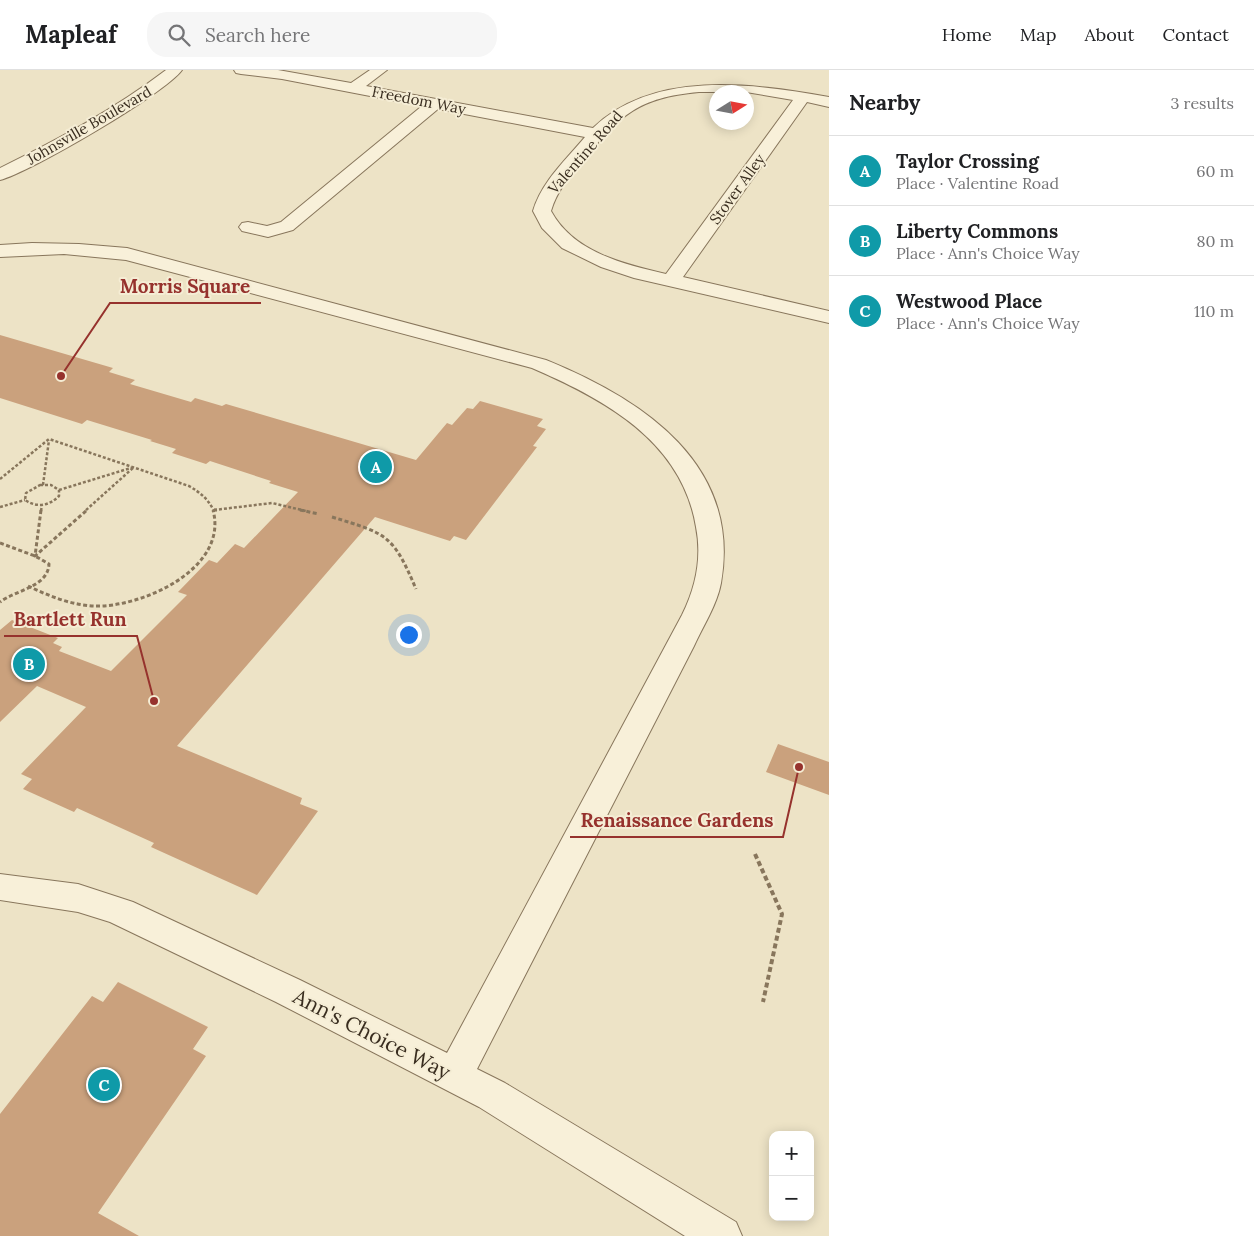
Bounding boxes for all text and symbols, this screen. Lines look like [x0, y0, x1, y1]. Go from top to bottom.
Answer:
search box [147, 12, 497, 57]
text: Mapleaf [25, 19, 117, 50]
icon: search [165, 21, 193, 49]
text: Search here [205, 23, 310, 47]
text: Home [942, 23, 992, 46]
text: Map [1020, 23, 1056, 46]
text: About [1084, 23, 1134, 46]
text: Contact [1162, 23, 1229, 46]
street label: Johnsville Boulevard [22, 81, 155, 169]
street label: Freedom Way [370, 82, 468, 118]
north arrow [709, 85, 754, 130]
text: Nearby [849, 89, 920, 116]
text: 3 results [1170, 93, 1234, 113]
street label: Valentine Road [543, 106, 626, 198]
text: Taylor Crossing [896, 149, 1039, 173]
street label: Stover Alley [705, 150, 769, 228]
text: A [860, 161, 870, 181]
text: 60 m [1196, 161, 1234, 181]
text: Place · Valentine Road [896, 173, 1059, 193]
text: Liberty Commons [896, 219, 1058, 243]
text: B [860, 231, 870, 251]
text: 80 m [1197, 231, 1234, 251]
text: Place · Ann's Choice Way [896, 243, 1080, 263]
callout: Morris Square [110, 269, 261, 303]
text: Morris Square [120, 274, 250, 298]
text: Westwood Place [896, 289, 1042, 313]
text: C [859, 301, 871, 321]
text: 110 m [1194, 301, 1234, 321]
text: Place · Ann's Choice Way [896, 313, 1080, 333]
pin: A [360, 448, 392, 486]
callout: Bartlett Run [4, 602, 137, 636]
text: Bartlett Run [13, 607, 127, 631]
your location [396, 622, 422, 648]
pin: B [13, 645, 45, 683]
callout: Renaissance Gardens [570, 803, 783, 837]
text: Renaissance Gardens [581, 808, 773, 832]
street label: Ann's Choice Way [288, 982, 455, 1085]
pin: C [88, 1066, 120, 1104]
map controls [769, 1131, 814, 1221]
button: + [769, 1131, 814, 1176]
button: − [769, 1176, 814, 1221]

